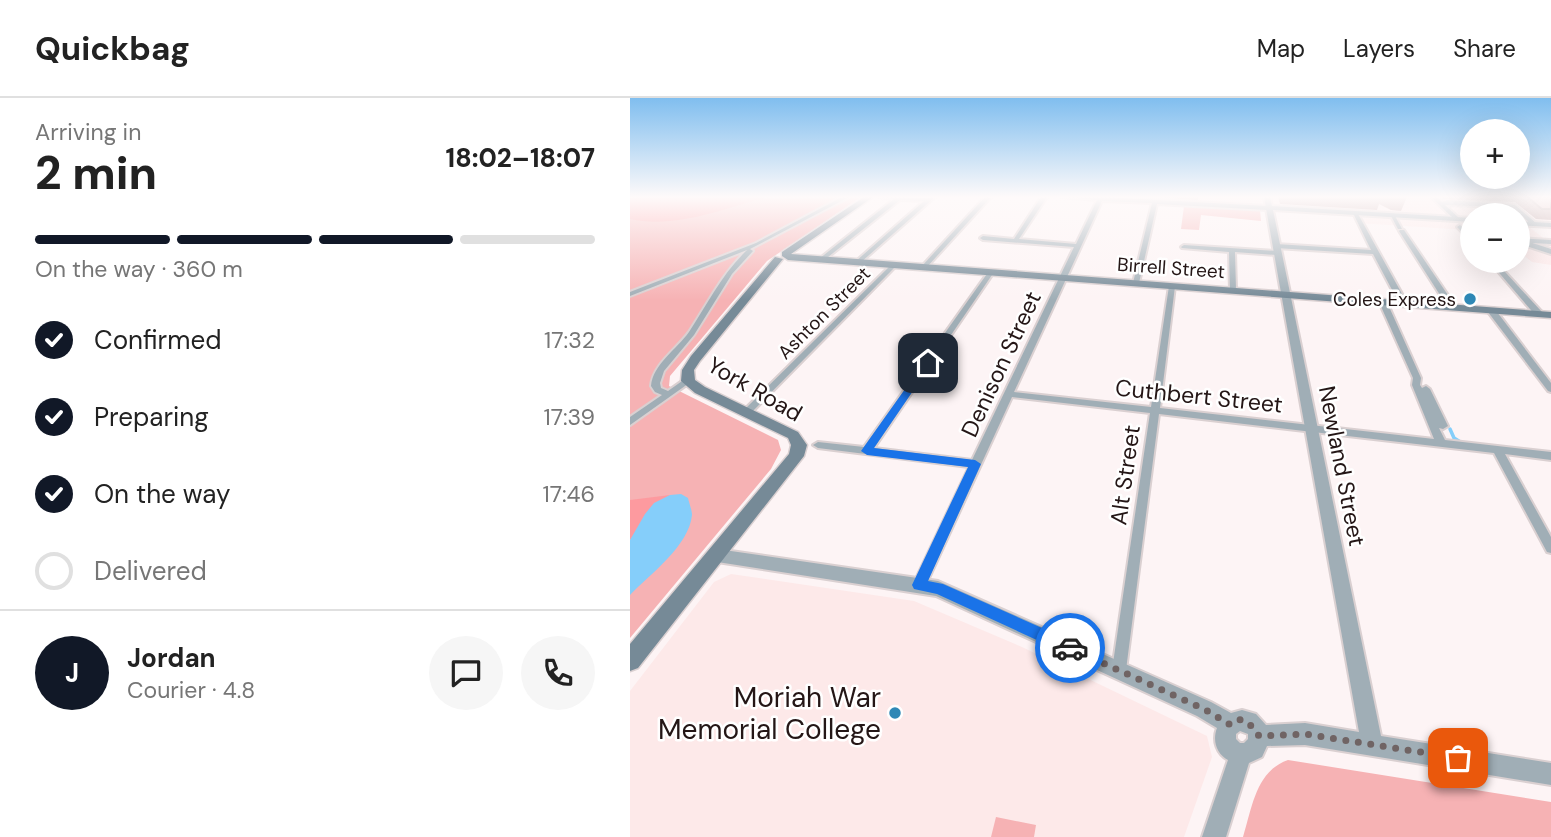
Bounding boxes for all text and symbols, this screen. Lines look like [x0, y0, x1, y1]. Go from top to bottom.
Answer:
text: Quickbag [35, 27, 190, 70]
text: Map [1257, 33, 1305, 64]
text: Layers [1343, 33, 1415, 64]
text: Share [1453, 33, 1516, 64]
text: Arriving in [35, 117, 141, 147]
map controls [1460, 119, 1530, 273]
button: + [1460, 119, 1530, 189]
text: 18:02–18:07 [446, 141, 595, 175]
text: 2 min [35, 143, 157, 203]
button: − [1460, 203, 1530, 273]
street label: Birrell Street [1116, 252, 1226, 284]
text: On the way · 360 m [35, 254, 243, 284]
street label: Ashton Street [772, 261, 876, 365]
street label: Denison Street [954, 286, 1048, 442]
place label: Coles Express [1333, 287, 1456, 312]
marker: Coles Express [1462, 291, 1478, 307]
icon: check [35, 321, 73, 359]
text: Confirmed [94, 323, 221, 357]
text: 17:32 [544, 325, 595, 355]
pin [898, 333, 958, 393]
icon: home [909, 344, 947, 382]
street label: York Road [702, 350, 808, 428]
street label: Cuthbert Street [1114, 372, 1284, 420]
street label: Newland Street [1312, 383, 1372, 549]
icon: check [35, 398, 73, 436]
text: Preparing [94, 400, 209, 434]
text: 17:39 [544, 402, 595, 432]
street label: Alt Street [1103, 423, 1147, 527]
icon: check [35, 475, 73, 513]
text: On the way [94, 477, 230, 511]
text: 17:46 [542, 479, 595, 509]
text: Delivered [94, 554, 207, 588]
courier [1035, 613, 1105, 683]
icon: car [1051, 629, 1089, 667]
button: chat [429, 636, 503, 710]
button: phone [521, 636, 595, 710]
text: Jordan [127, 641, 216, 675]
text: J [65, 656, 79, 690]
text: Courier · 4.8 [127, 675, 255, 705]
place label: Moriah War Memorial College [658, 679, 881, 748]
marker: Moriah War Memorial College [887, 705, 903, 721]
pin [1428, 728, 1488, 788]
icon: bag [1439, 739, 1477, 777]

